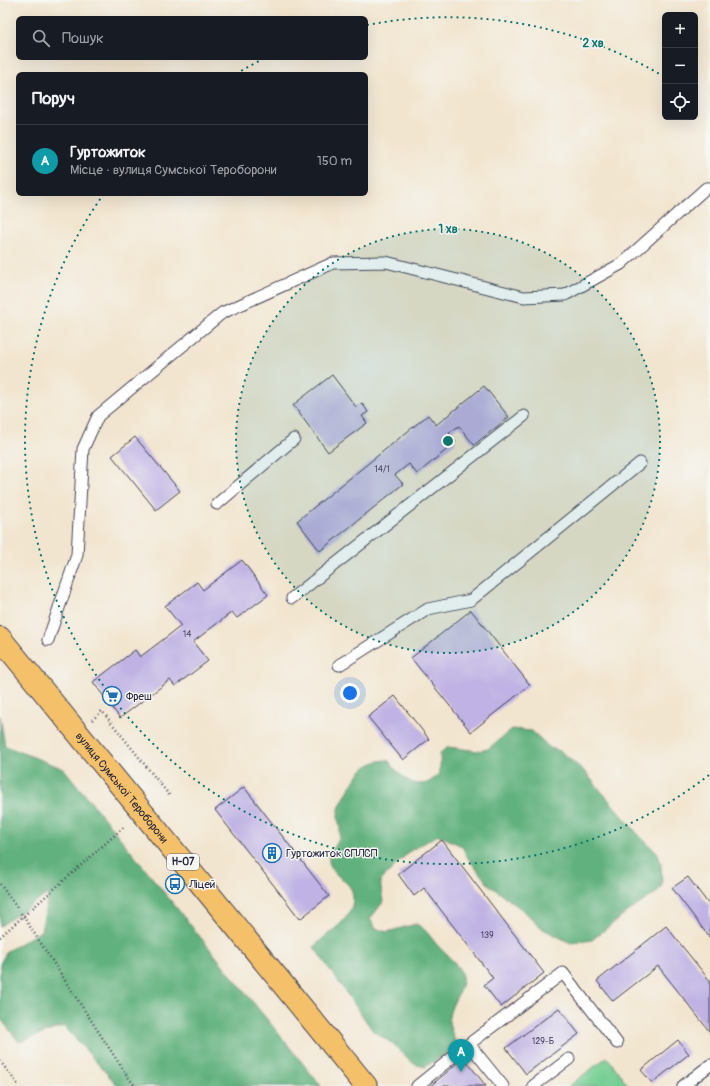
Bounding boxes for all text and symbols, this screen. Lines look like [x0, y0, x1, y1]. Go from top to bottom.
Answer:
map controls [662, 12, 698, 120]
button: + [662, 12, 698, 48]
search box [16, 16, 368, 60]
icon: search [30, 27, 52, 49]
text: Пошук [62, 29, 104, 48]
text: 2 хв [582, 36, 604, 51]
button: − [662, 48, 698, 84]
button: locate [662, 84, 698, 120]
text: Поруч [32, 88, 75, 109]
text: Гуртожиток [70, 143, 146, 162]
text: A [41, 153, 49, 169]
text: 150 m [317, 153, 352, 169]
text: Місце · вулиця Сумської Тероборони [70, 162, 277, 178]
text: 1 хв [438, 222, 458, 237]
centre of rings [441, 434, 455, 448]
house number: 14/1 [374, 464, 390, 475]
house number: 14 [183, 629, 192, 640]
your location [340, 683, 360, 703]
supermarket icon: Фреш [101, 685, 123, 707]
place label: Фреш [126, 690, 152, 703]
street label: вулиця Сумської Тероборони [73, 730, 171, 845]
building icon: Гуртожиток СПЛСП [261, 842, 283, 864]
place label: Гуртожиток СПЛСП [286, 847, 378, 860]
road number: Н-07 [167, 854, 199, 870]
bus stop icon: Ліцей [164, 873, 186, 895]
place label: Ліцей [188, 878, 215, 891]
house number: 139 [480, 930, 494, 941]
house number: 129-Б [532, 1036, 554, 1047]
pin: A [448, 1039, 474, 1072]

